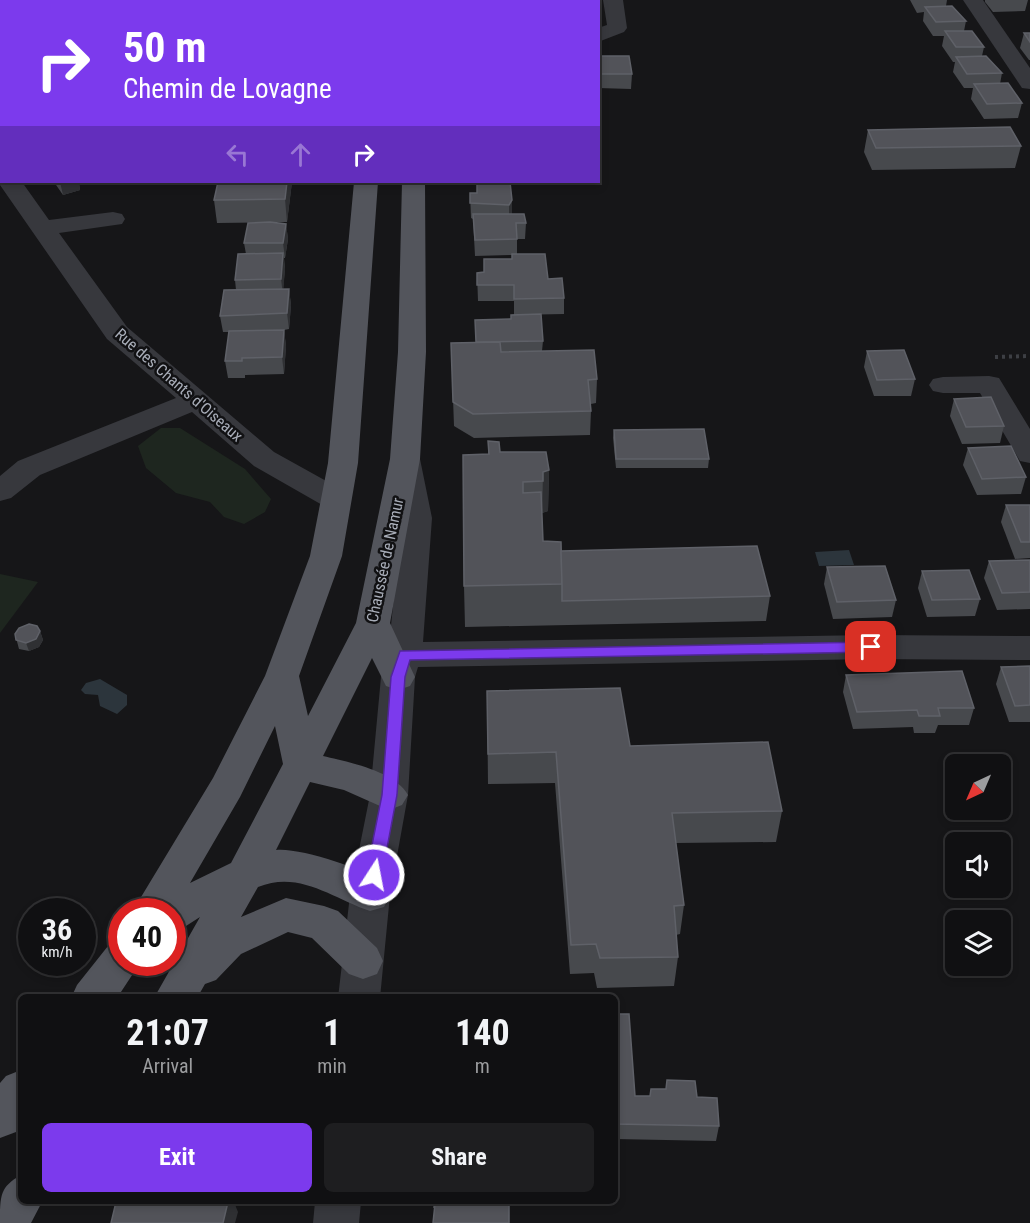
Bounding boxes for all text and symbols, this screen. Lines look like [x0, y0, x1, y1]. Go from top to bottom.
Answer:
text: 50 m [123, 23, 206, 72]
icon: right [24, 24, 102, 102]
text: Chemin de Lovagne [123, 73, 332, 105]
icon: left [221, 138, 254, 171]
icon: ahead [284, 138, 317, 171]
icon: right [347, 138, 380, 171]
street label: Rue des Chants d'Oiseaux [111, 324, 247, 446]
street label: Chaussée de Namur [363, 496, 407, 624]
pin [845, 621, 896, 672]
icon: arrive [854, 630, 887, 663]
north arrow [945, 754, 1011, 820]
map controls [945, 754, 1011, 976]
button: sound [945, 832, 1011, 898]
position arrow [342, 843, 406, 907]
speed limit sign: 40 [108, 898, 186, 976]
button: layers [945, 910, 1011, 976]
text: 36 [42, 912, 72, 947]
text: km/h [42, 943, 72, 961]
text: 21:07 [126, 1012, 209, 1054]
text: 1 [323, 1012, 341, 1054]
text: 140 [455, 1012, 510, 1054]
text: Arrival [142, 1054, 193, 1078]
text: min [317, 1054, 347, 1078]
text: m [475, 1054, 490, 1078]
button: Exit [42, 1123, 312, 1192]
button: Share [324, 1123, 594, 1192]

